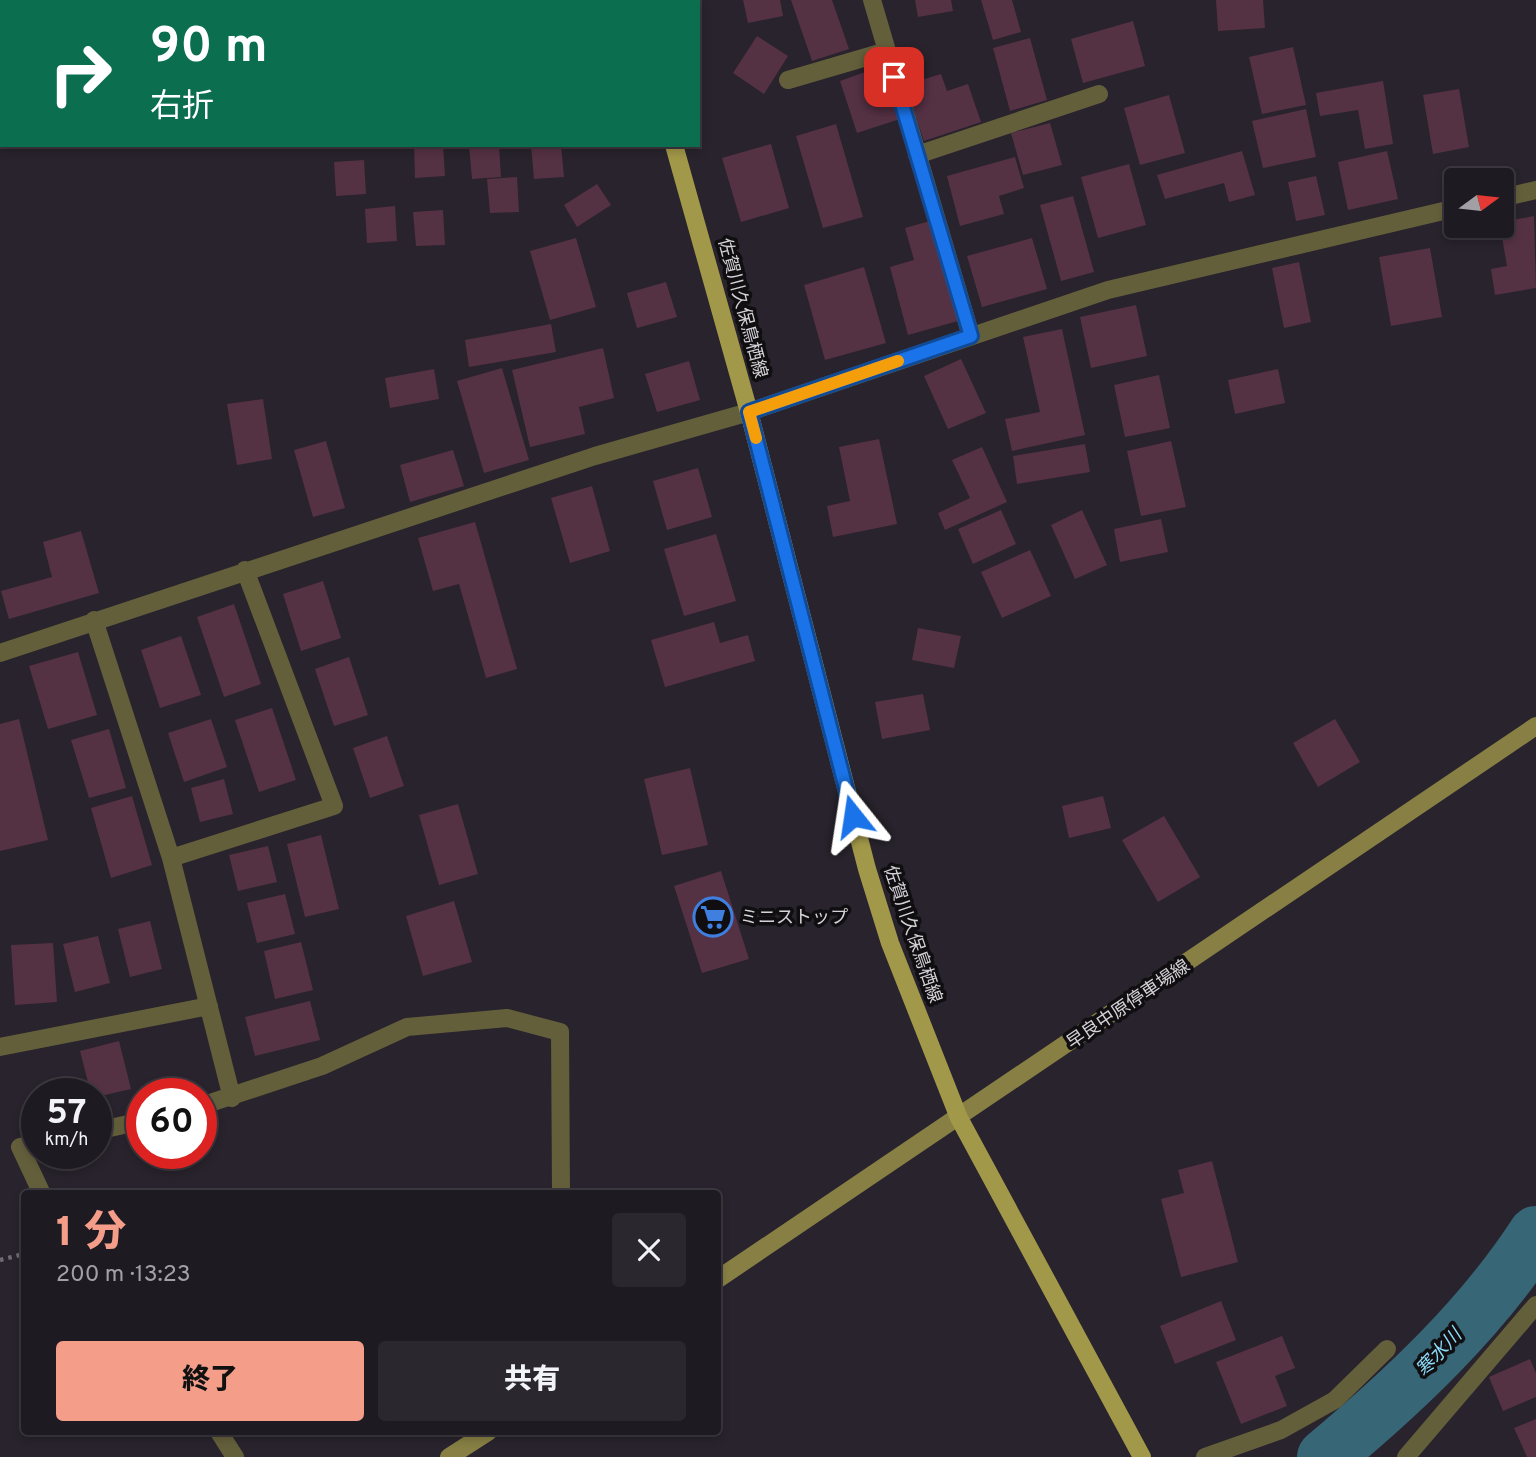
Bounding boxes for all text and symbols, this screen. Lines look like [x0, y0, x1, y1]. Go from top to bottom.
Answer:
text: 90 m [150, 18, 268, 80]
icon: right [35, 28, 126, 119]
pin [864, 47, 924, 107]
icon: arrive [875, 58, 913, 96]
text: 右折 [150, 88, 214, 128]
north arrow [1444, 168, 1514, 238]
map controls [1444, 168, 1514, 238]
street label: 佐賀川久保鳥栖線 [712, 236, 771, 381]
position arrow [816, 779, 890, 853]
street label: 佐賀川久保鳥栖線 [877, 863, 946, 1006]
supermarket icon: ミニストップ [692, 896, 734, 938]
place label: ミニストップ [740, 907, 848, 930]
street label: 早良中原停車場線 [1063, 955, 1195, 1055]
speed limit sign: 60 [126, 1078, 217, 1169]
text: 57 [46, 1092, 87, 1136]
text: km/h [45, 1129, 88, 1152]
text: 1 分 [56, 1208, 126, 1261]
button: close [612, 1213, 686, 1287]
text: 200 m · 13:23 [56, 1261, 191, 1290]
water label: 寒水川 [1411, 1323, 1469, 1382]
button: 終了 [56, 1341, 364, 1421]
button: 共有 [378, 1341, 686, 1421]

